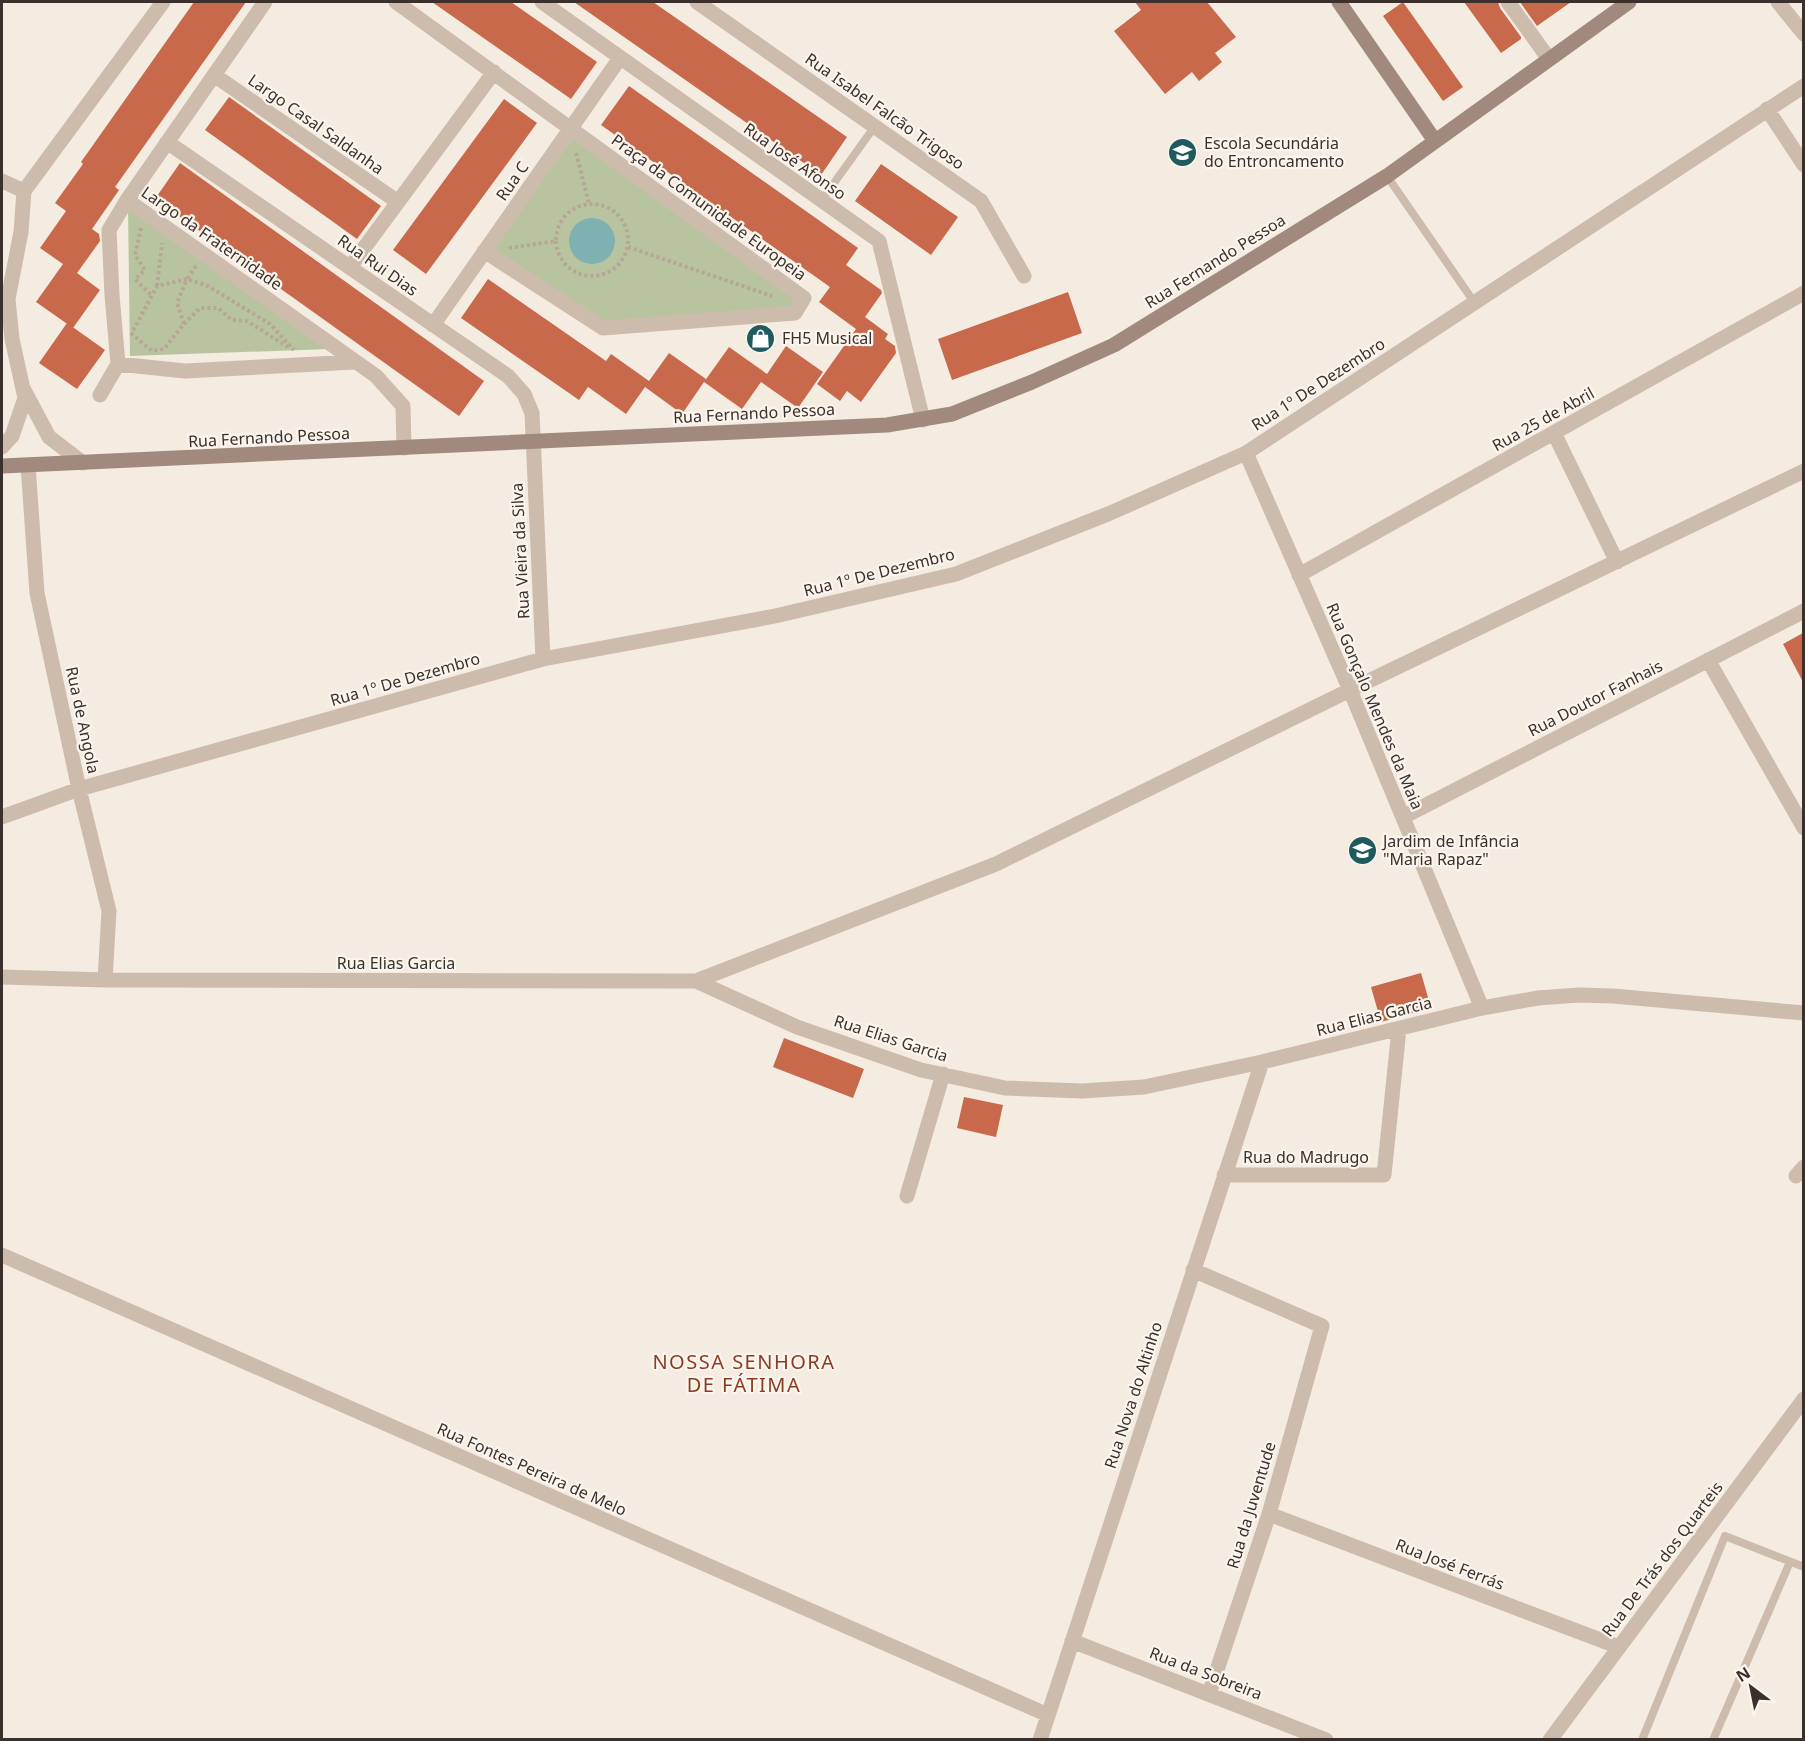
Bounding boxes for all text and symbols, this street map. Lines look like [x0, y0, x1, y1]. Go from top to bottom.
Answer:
street label: Rua Isabel Falcão Trigoso [801, 48, 969, 174]
street label: Largo Casal Saldanha [244, 69, 388, 179]
street label: Rua José Afonso [739, 117, 851, 205]
street label: Praça da Comunidade Europeia [607, 129, 811, 285]
place label: Escola Secundária do Entroncamento [1204, 132, 1344, 172]
school or university icon: Escola Secundária do Entroncamento [1167, 136, 1199, 168]
street label: Rua C [491, 157, 533, 205]
street label: Largo da Fraternidade [137, 181, 287, 295]
street label: Rua Fernando Pessoa [1140, 209, 1290, 313]
street label: Rua Rui Dias [333, 229, 423, 301]
shop icon: FH5 Musical [745, 322, 777, 354]
place label: FH5 Musical [782, 327, 872, 349]
street label: Rua 1º De Dezembro [1247, 333, 1389, 435]
street label: Rua 25 de Abril [1488, 382, 1598, 456]
street label: Rua Fernando Pessoa [673, 398, 835, 428]
street label: Rua Fernando Pessoa [188, 422, 350, 452]
street label: Rua Vieira da Silva [505, 482, 535, 620]
street label: Rua 1º De Dezembro [801, 543, 957, 601]
street label: Rua Gonçalo Mendes da Maia [1321, 599, 1429, 813]
street label: Rua 1º De Dezembro [327, 647, 483, 711]
street label: Rua Doutor Fanhais [1524, 655, 1666, 741]
street label: Rua de Angola [61, 665, 105, 775]
place label: Jardim de Infância "Maria Rapaz" [1381, 830, 1519, 870]
school or university icon: Jardim de Infância "Maria Rapaz" [1346, 834, 1378, 866]
street label: Rua Elias Garcia [337, 952, 455, 974]
street label: Rua Elias Garcia [1314, 991, 1434, 1041]
street label: Rua Elias Garcia [831, 1009, 951, 1067]
street label: Rua do Madrugo [1243, 1146, 1369, 1168]
street label: Rua Nova do Altinho [1099, 1319, 1167, 1471]
district label: NOSSA SENHORA DE FÁTIMA [652, 1348, 836, 1398]
street label: Rua Fontes Pereira de Melo [434, 1417, 630, 1521]
street label: Rua da Juventude [1221, 1439, 1281, 1571]
street label: Rua De Trás dos Quarteis [1596, 1477, 1728, 1641]
street label: Rua José Ferrás [1392, 1533, 1508, 1595]
street label: Rua da Sobreira [1147, 1641, 1265, 1705]
north arrow [1721, 1657, 1781, 1717]
text: N [1732, 1662, 1754, 1687]

